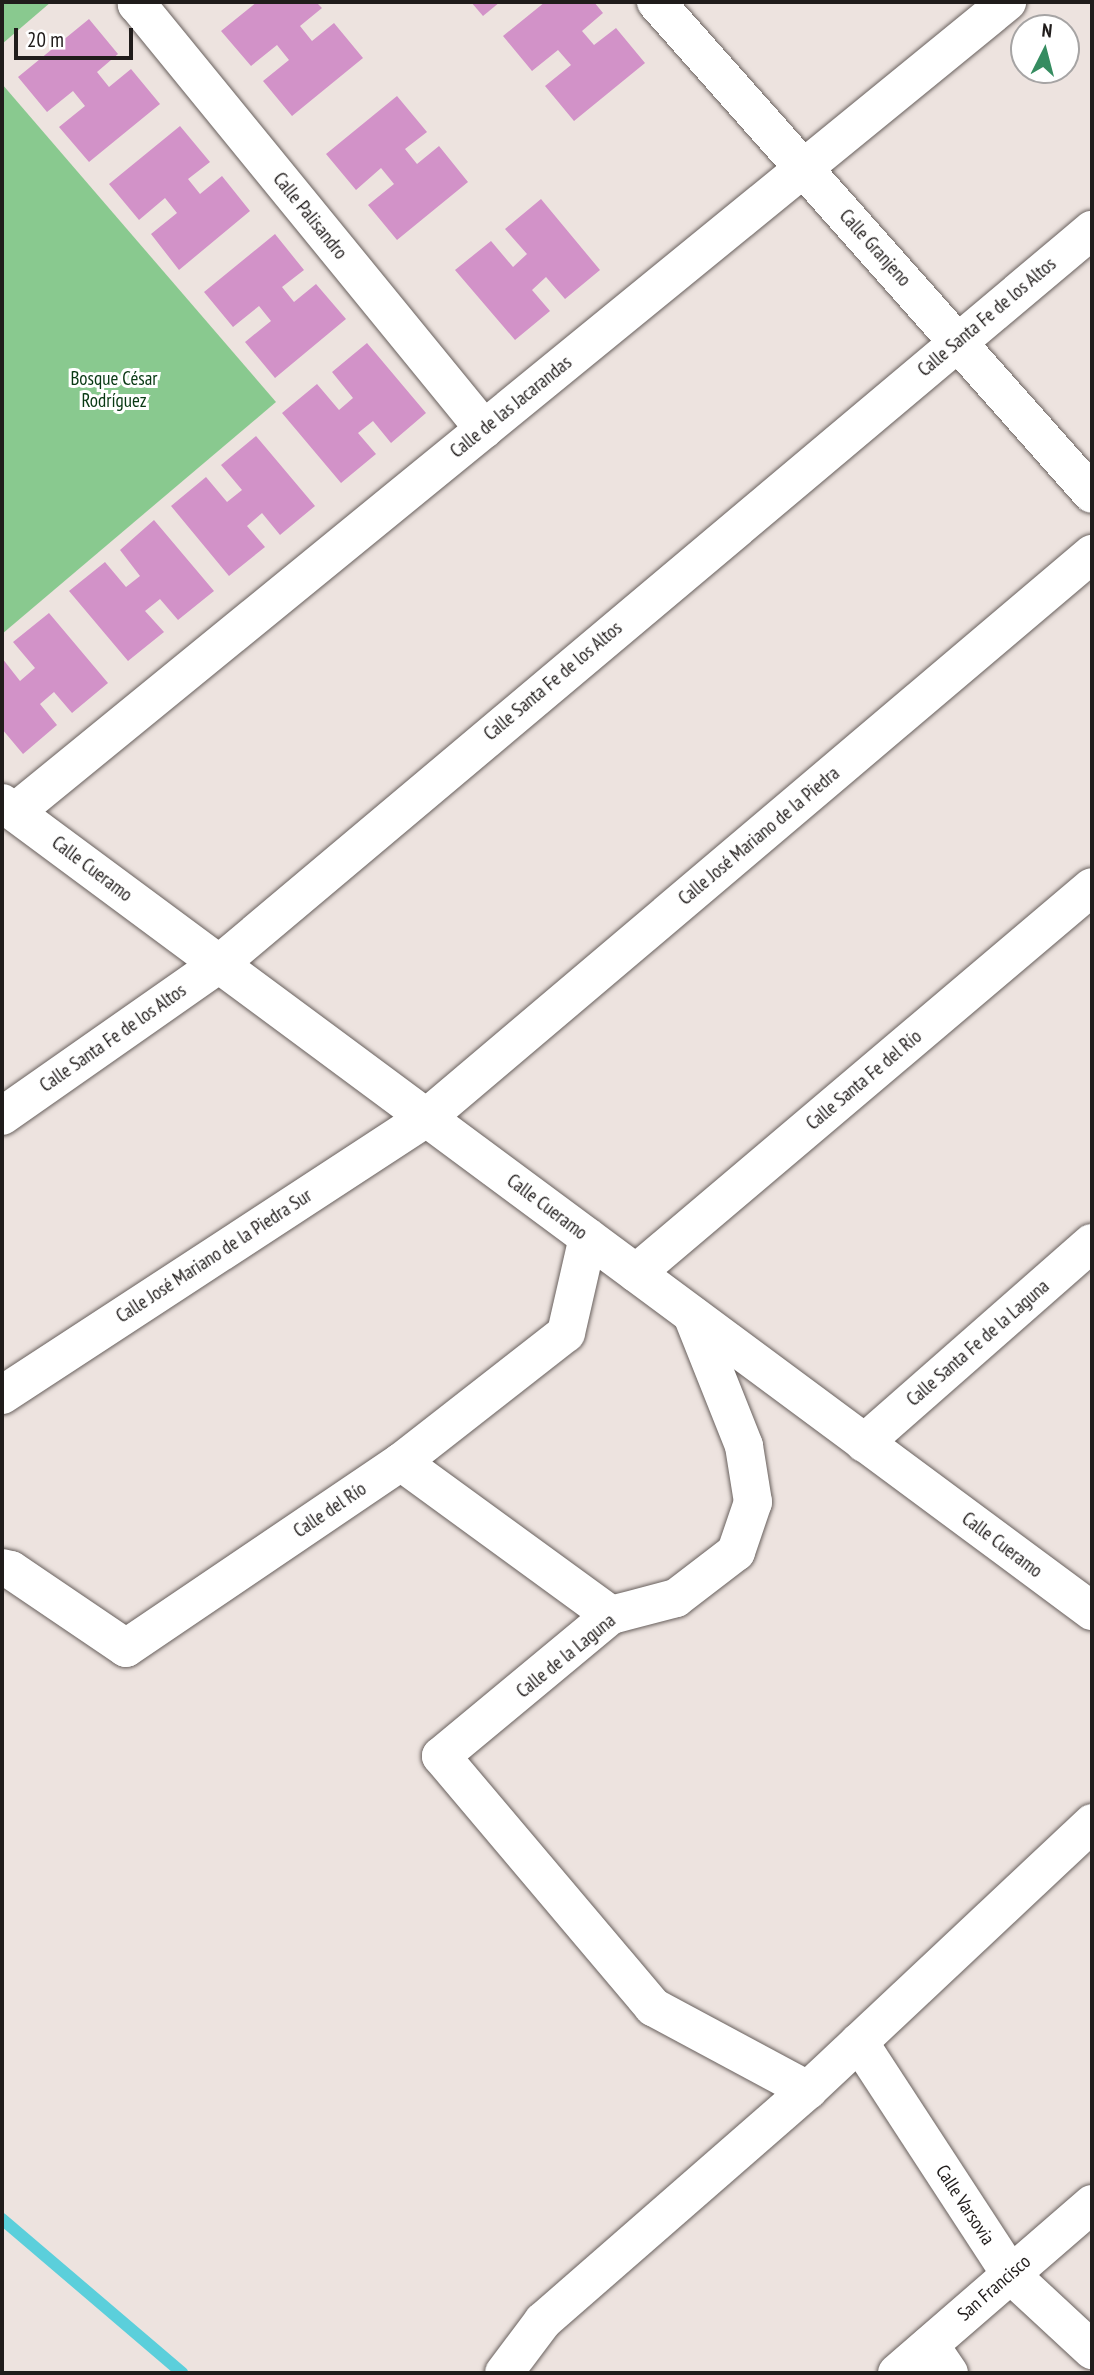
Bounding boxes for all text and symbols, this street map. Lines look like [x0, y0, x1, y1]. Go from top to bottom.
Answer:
scale bar [18, 14, 136, 58]
north arrow [1010, 14, 1080, 84]
text: N [1041, 18, 1053, 43]
text: 20 m [27, 26, 64, 53]
street label: Calle Palisandro [268, 168, 352, 264]
street label: Calle Granjeno [834, 205, 916, 291]
street label: Calle Santa Fe de los Altos [913, 252, 1061, 382]
street label: Calle de las Jacarandas [446, 351, 576, 463]
park label: Bosque César Rodríguez [70, 368, 158, 412]
street label: Calle Santa Fe de los Altos [479, 616, 627, 746]
street label: Calle José Mariano de la Piedra [674, 762, 844, 910]
street label: Calle Cueramo [47, 831, 137, 907]
street label: Calle Santa Fe de los Altos [35, 979, 191, 1097]
street label: Calle Santa Fe del Río [802, 1025, 926, 1135]
street label: Calle Cueramo [502, 1169, 592, 1245]
street label: Calle José Mariano de la Piedra Sur [112, 1184, 316, 1328]
street label: Calle Santa Fe de la Laguna [902, 1275, 1054, 1411]
street label: Calle del Río [289, 1477, 371, 1543]
street label: Calle Cueramo [957, 1507, 1047, 1583]
street label: Calle de la Laguna [512, 1609, 620, 1703]
street label: Calle Varsovia [931, 2161, 999, 2249]
street label: San Francisco [953, 2250, 1035, 2326]

